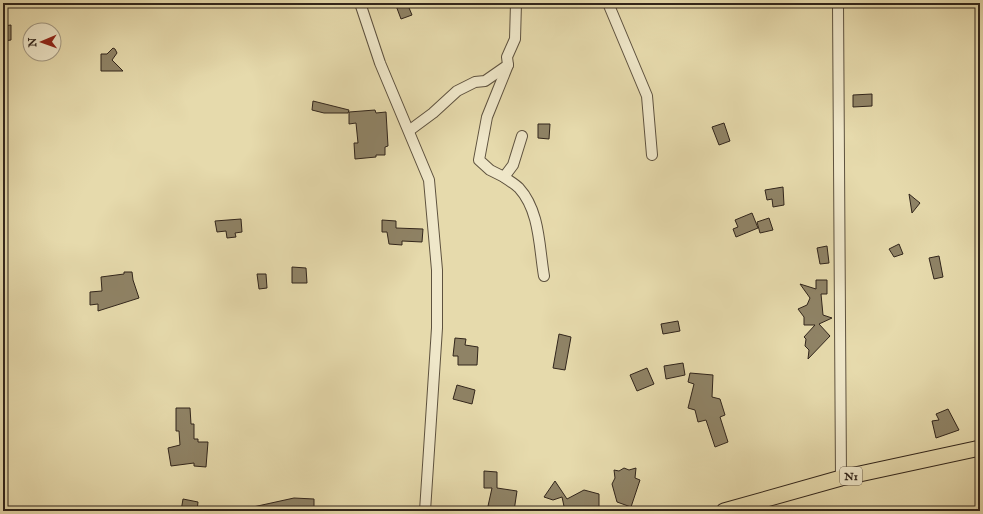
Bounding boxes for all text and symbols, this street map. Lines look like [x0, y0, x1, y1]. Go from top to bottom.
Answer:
north arrow [22, 22, 62, 62]
text: N [26, 37, 40, 48]
road number: N1 [840, 467, 862, 485]

